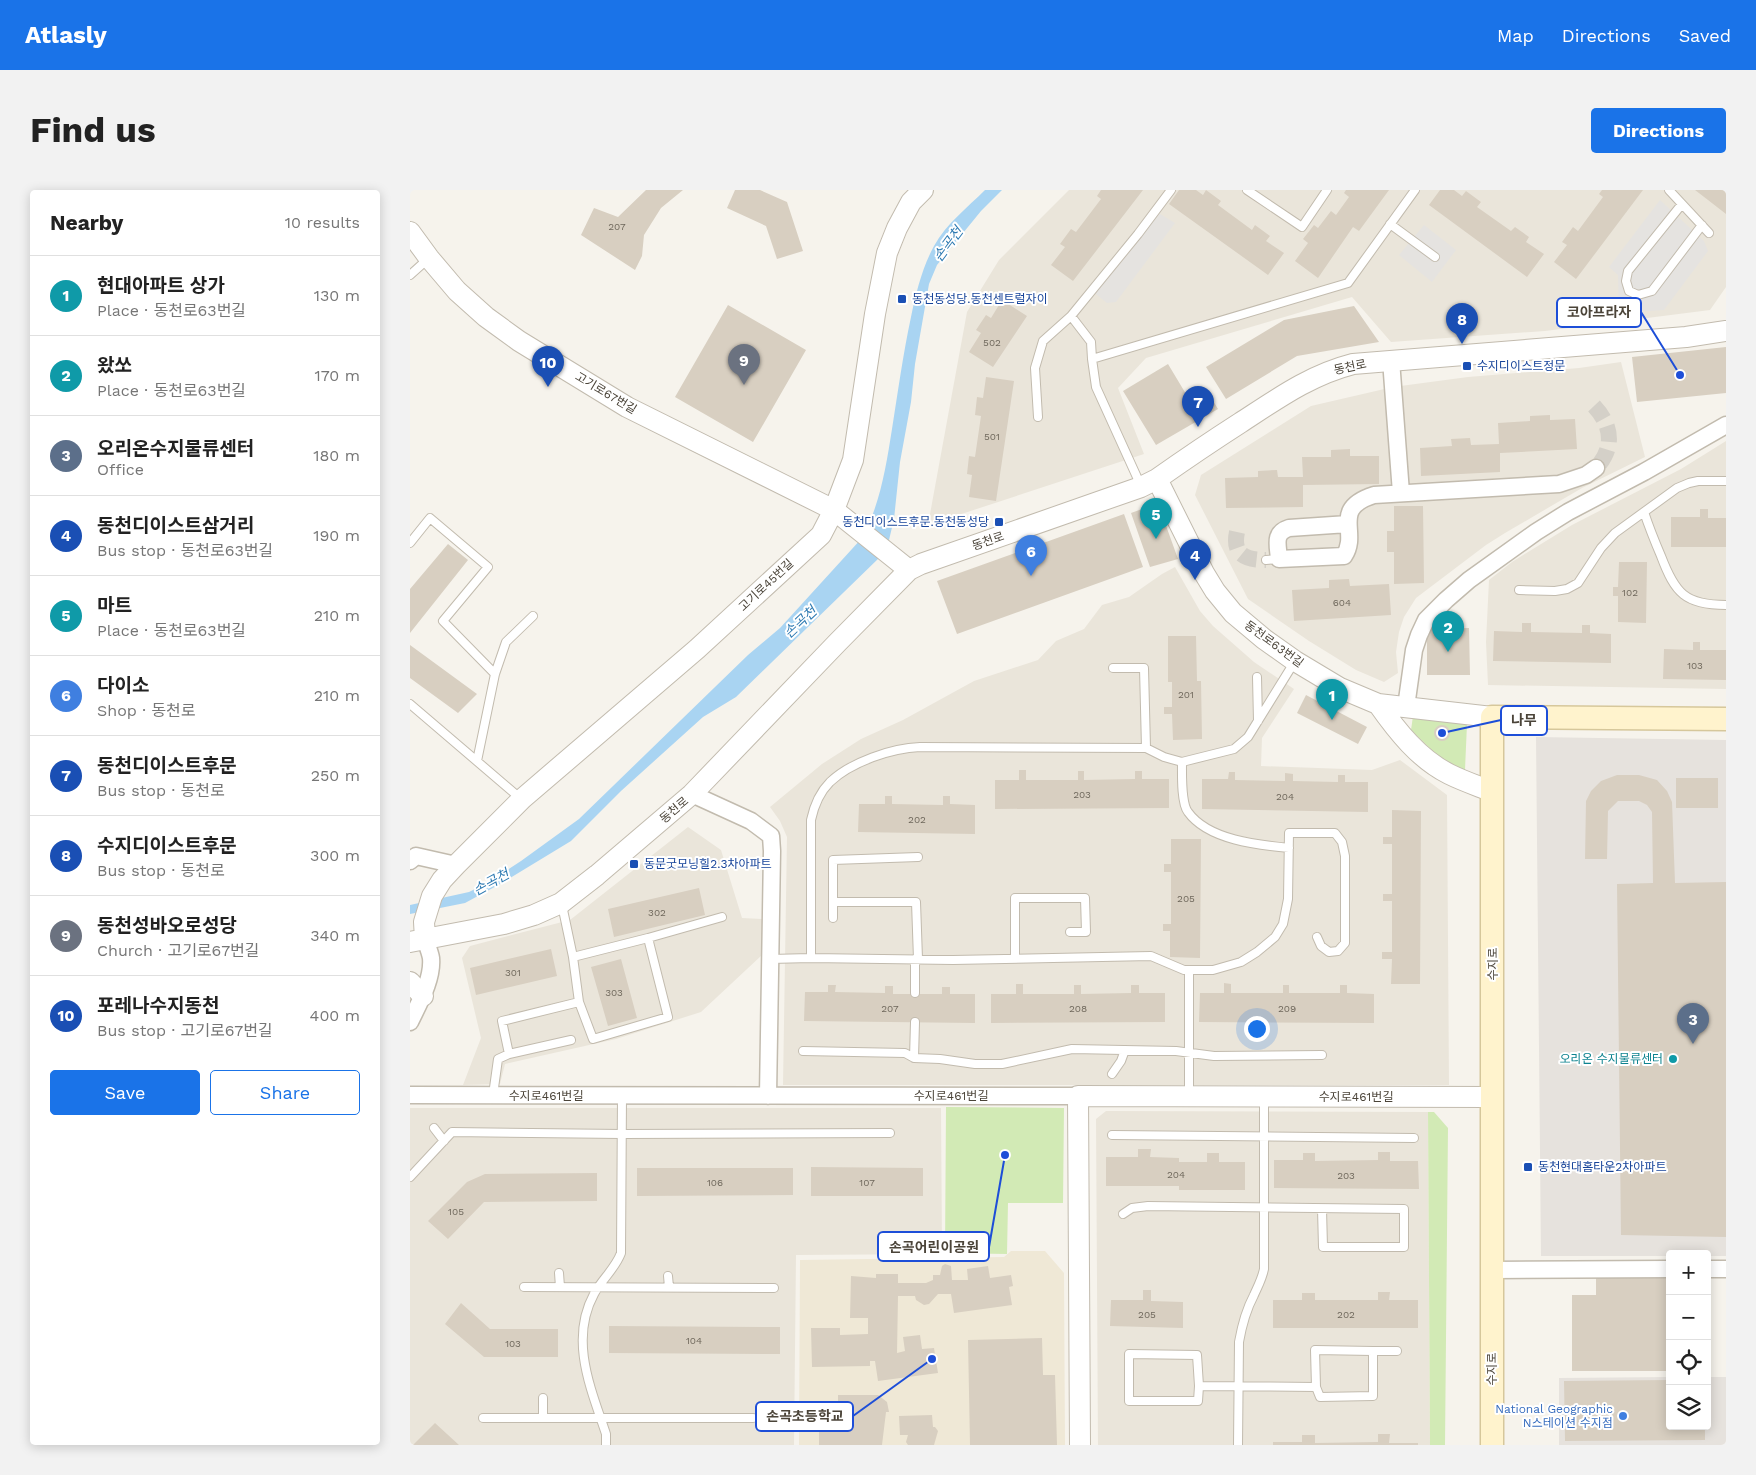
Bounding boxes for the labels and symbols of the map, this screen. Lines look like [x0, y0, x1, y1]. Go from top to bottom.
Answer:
house number: 207 [608, 221, 626, 232]
water label: 손곡천 [930, 223, 967, 264]
place label: 동천동성당.동천센트럴자이 [912, 292, 1048, 306]
marker: 동천동성당.동천센트럴자이 [896, 293, 908, 305]
callout: 코아프라자 [1557, 298, 1641, 327]
pin: 8 [1446, 303, 1478, 344]
text: 코아프라자 [1567, 304, 1631, 320]
house number: 502 [983, 337, 1001, 348]
pin: 9 [728, 344, 760, 385]
pin: 10 [532, 346, 564, 387]
street label: 동천로 [1332, 357, 1368, 377]
place label: 수지디이스트정문 [1477, 359, 1565, 373]
marker: 수지디이스트정문 [1461, 360, 1473, 372]
street label: 고기로67번길 [573, 369, 639, 417]
pin: 7 [1182, 386, 1214, 427]
house number: 501 [984, 431, 1000, 442]
pin: 5 [1140, 498, 1172, 539]
place label: 동천디이스트후문.동천동성당 [842, 515, 989, 529]
marker: 동천디이스트후문.동천동성당 [993, 516, 1005, 528]
street label: 동천로 [970, 529, 1006, 553]
pin: 6 [1015, 535, 1047, 576]
pin: 4 [1179, 539, 1211, 580]
street label: 고기로45번길 [736, 556, 796, 614]
house number: 102 [1622, 587, 1638, 598]
house number: 604 [1333, 597, 1351, 608]
water label: 손곡천 [780, 602, 820, 641]
pin: 2 [1432, 611, 1464, 652]
street label: 동천로63번길 [1242, 618, 1306, 670]
house number: 103 [1687, 660, 1703, 671]
pin: 1 [1316, 679, 1348, 720]
house number: 201 [1178, 689, 1194, 700]
callout: 나무 [1501, 706, 1547, 735]
text: 나무 [1511, 712, 1537, 728]
house number: 203 [1073, 789, 1091, 800]
house number: 204 [1276, 791, 1294, 802]
street label: 동천로 [657, 794, 691, 826]
house number: 202 [908, 814, 926, 825]
place label: 동문굿모닝힐2.3차아파트 [644, 857, 772, 871]
marker: 동문굿모닝힐2.3차아파트 [628, 858, 640, 870]
water label: 손곡천 [470, 865, 513, 898]
house number: 205 [1177, 893, 1195, 904]
house number: 302 [648, 907, 666, 918]
street label: 수지로 [1486, 947, 1500, 981]
house number: 301 [505, 967, 521, 978]
house number: 303 [605, 987, 623, 998]
house number: 207 [881, 1003, 899, 1014]
house number: 208 [1069, 1003, 1087, 1014]
house number: 209 [1278, 1003, 1296, 1014]
pin: 3 [1677, 1003, 1709, 1044]
your location [1244, 1016, 1270, 1042]
place label: 오리온 수지물류센터 [1560, 1052, 1663, 1066]
marker: 오리온 수지물류센터 [1667, 1053, 1679, 1065]
street label: 수지로461번길 [509, 1089, 583, 1103]
street label: 수지로461번길 [914, 1089, 988, 1103]
street label: 수지로461번길 [1319, 1090, 1393, 1104]
place label: 동천현대홈타운2차아파트 [1538, 1160, 1666, 1174]
marker: 동천현대홈타운2차아파트 [1522, 1161, 1534, 1173]
house number: 204 [1167, 1169, 1185, 1180]
house number: 203 [1337, 1170, 1355, 1181]
house number: 106 [707, 1177, 723, 1188]
house number: 107 [859, 1177, 875, 1188]
house number: 105 [448, 1206, 464, 1217]
callout: 손곡어린이공원 [878, 1232, 989, 1261]
text: 손곡어린이공원 [889, 1239, 979, 1255]
house number: 205 [1138, 1309, 1156, 1320]
house number: 202 [1337, 1309, 1355, 1320]
house number: 104 [686, 1335, 702, 1346]
house number: 103 [505, 1338, 521, 1349]
street label: 수지로 [1485, 1352, 1499, 1386]
callout: 손곡초등학교 [756, 1402, 853, 1431]
place label: National Geographic N스테이션 수지점 [1495, 1402, 1613, 1430]
text: 손곡초등학교 [766, 1408, 844, 1424]
marker: National Geographic N스테이션 수지점 [1617, 1410, 1629, 1422]

